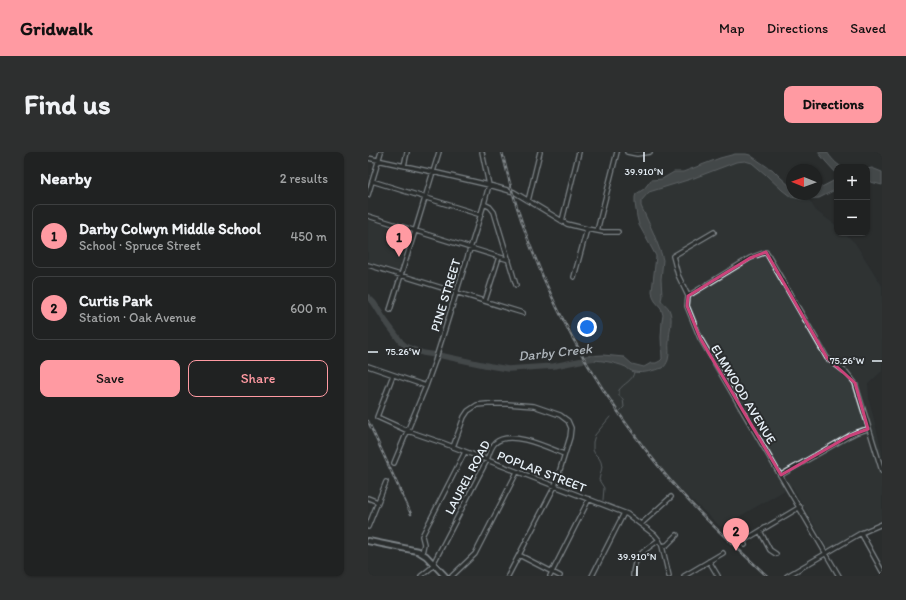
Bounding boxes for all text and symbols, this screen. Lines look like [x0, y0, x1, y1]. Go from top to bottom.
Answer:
text: Gridwalk [20, 17, 93, 40]
text: Map [719, 20, 745, 37]
text: Directions [767, 20, 828, 37]
text: Saved [850, 20, 886, 37]
button: Directions [784, 86, 882, 123]
text: Find us [24, 87, 111, 121]
north arrow [786, 164, 822, 200]
map controls [834, 164, 870, 236]
button: + [834, 164, 870, 200]
text: 39.910°N [625, 165, 664, 178]
text: Nearby [40, 168, 92, 188]
text: 2 results [280, 171, 328, 186]
button: − [834, 200, 870, 236]
text: Darby Colwyn Middle School [79, 220, 261, 238]
pin: 1 [386, 224, 412, 257]
text: 1 [51, 229, 57, 244]
text: 450 m [290, 229, 327, 244]
text: School · Spruce Street [79, 238, 201, 253]
street label: PINE STREET [427, 256, 464, 333]
text: Curtis Park [79, 292, 152, 310]
text: 2 [51, 301, 57, 316]
text: 600 m [290, 301, 327, 316]
text: Station · Oak Avenue [79, 310, 196, 325]
your location [577, 317, 597, 337]
water label: Darby Creek [517, 340, 594, 365]
street label: ELMWOOD AVENUE [708, 342, 779, 447]
text: 75.26°W [386, 345, 421, 358]
text: 75.26°W [830, 354, 865, 367]
button: Save [40, 360, 180, 397]
button: Share [188, 360, 328, 397]
street label: LAUREL ROAD [442, 437, 493, 517]
street label: POPLAR STREET [495, 448, 589, 496]
pin: 2 [723, 518, 749, 551]
text: 39.910°N [618, 550, 657, 563]

